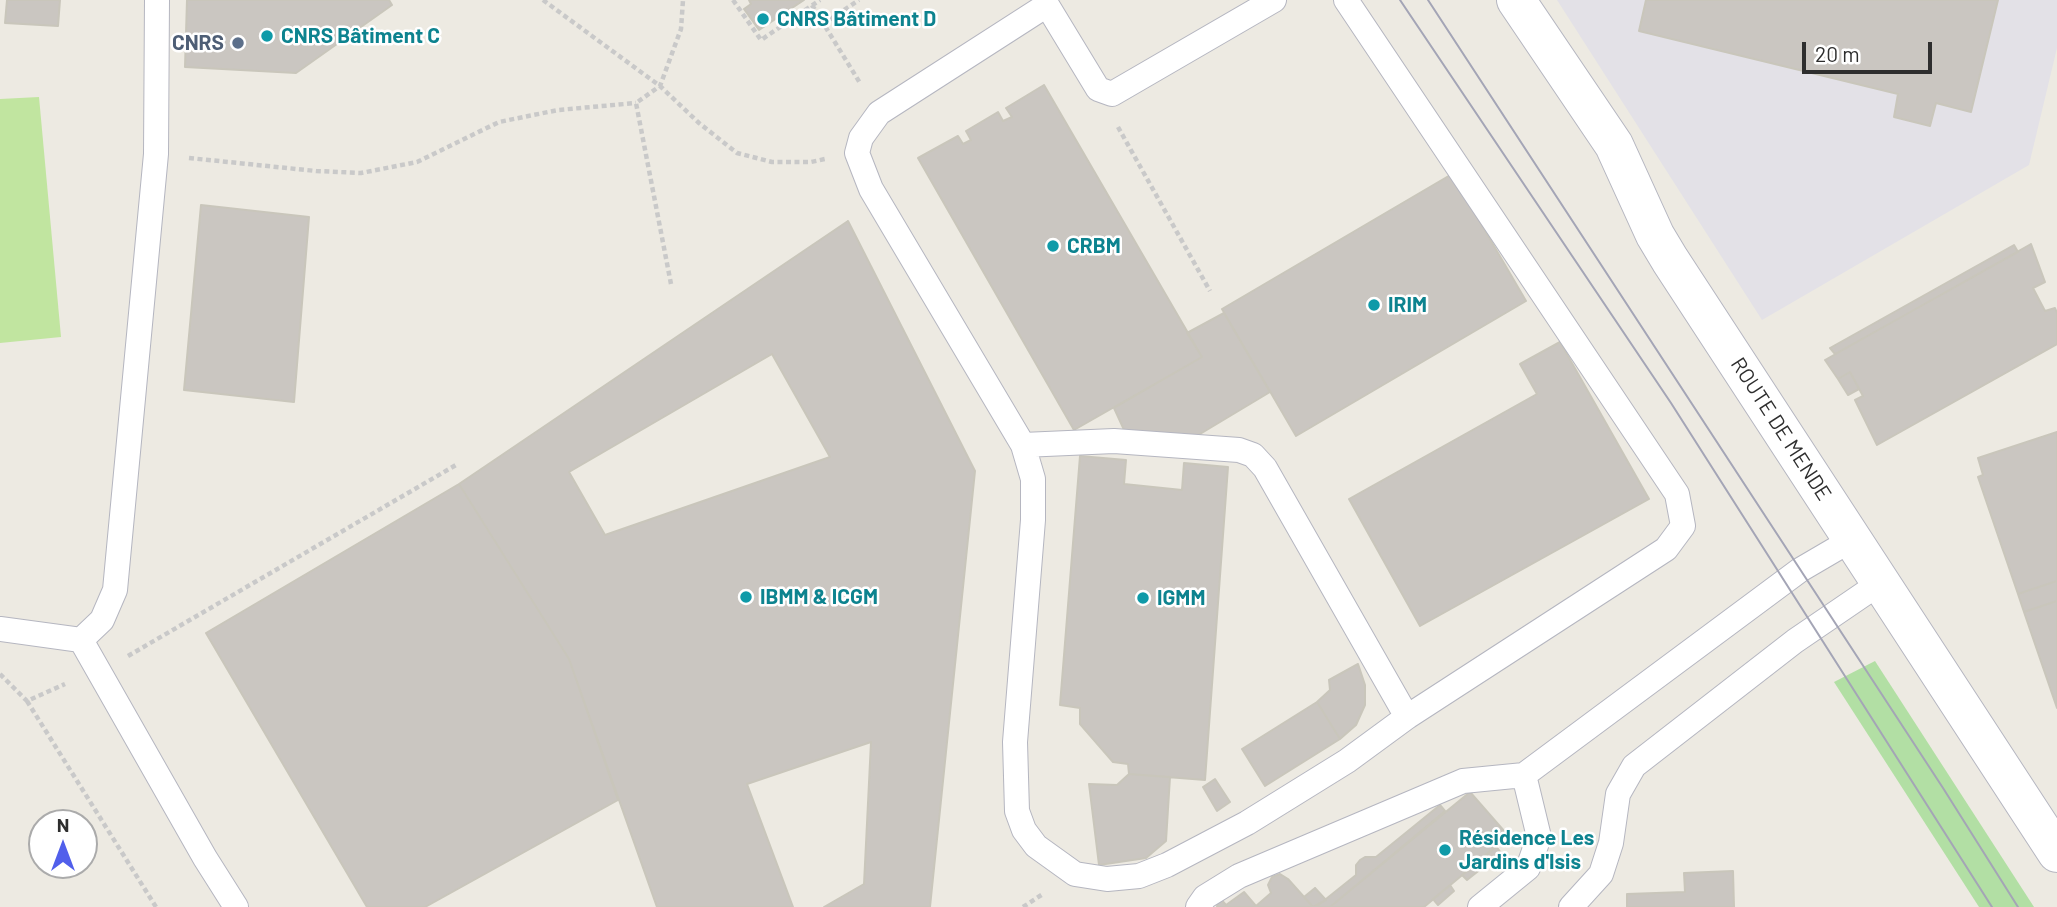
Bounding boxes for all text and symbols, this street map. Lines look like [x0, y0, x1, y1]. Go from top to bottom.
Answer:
place label: CNRS Bâtiment D [777, 6, 936, 32]
marker: CNRS Bâtiment D [755, 11, 771, 27]
place label: CNRS Bâtiment C [281, 23, 440, 49]
marker: CNRS Bâtiment C [259, 28, 275, 44]
scale bar [1805, 28, 1934, 72]
place label: CNRS [172, 30, 224, 56]
marker: CNRS [230, 35, 246, 51]
text: 20 m [1815, 41, 1860, 66]
place label: CRBM [1067, 233, 1121, 259]
marker: CRBM [1045, 238, 1061, 254]
place label: IRIM [1388, 292, 1427, 318]
marker: IRIM [1366, 297, 1382, 313]
street label: ROUTE DE MENDE [1725, 353, 1837, 505]
place label: IBMM & ICGM [760, 584, 878, 610]
place label: IGMM [1157, 585, 1205, 611]
marker: IBMM & ICGM [738, 589, 754, 605]
marker: IGMM [1135, 590, 1151, 606]
north arrow [28, 809, 98, 879]
text: N [57, 813, 69, 836]
place label: Résidence Les Jardins d'Isis [1459, 825, 1594, 875]
marker: Résidence Les Jardins d'Isis [1437, 842, 1453, 858]

